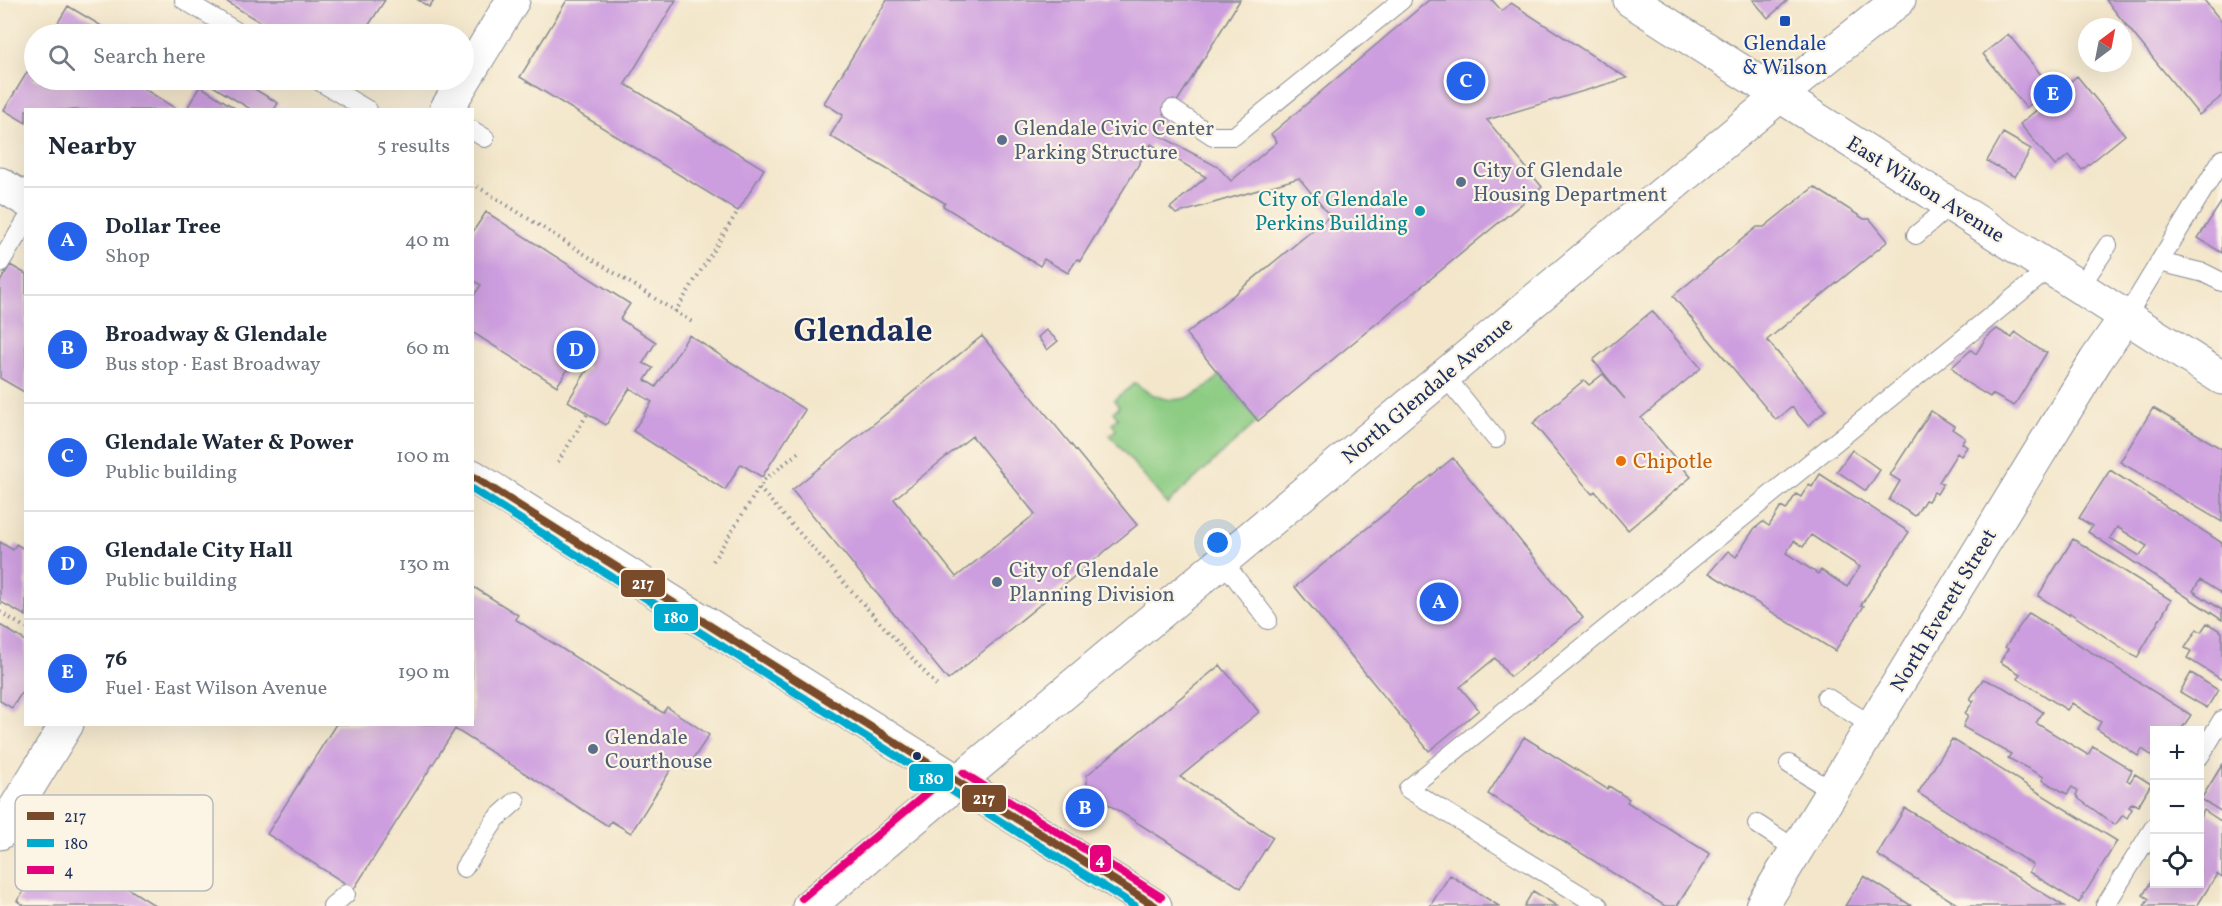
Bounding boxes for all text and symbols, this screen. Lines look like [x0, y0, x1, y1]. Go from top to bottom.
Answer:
marker: Glendale & Wilson [1778, 14, 1792, 28]
north arrow [2078, 18, 2132, 72]
search box [24, 24, 474, 90]
place label: Glendale & Wilson [1743, 30, 1827, 83]
icon: search [45, 41, 78, 74]
text: Search here [93, 42, 206, 73]
pin: C [1446, 58, 1486, 104]
pin: E [2034, 72, 2072, 116]
place label: Glendale Civic Center Parking Structure [1014, 115, 1214, 168]
text: Nearby [48, 129, 137, 165]
street label: East Wilson Avenue [1841, 130, 2010, 251]
text: 5 results [377, 133, 450, 161]
marker: Glendale Civic Center Parking Structure [995, 133, 1009, 147]
place label: City of Glendale Housing Department [1473, 157, 1667, 210]
marker: City of Glendale Housing Department [1454, 175, 1468, 189]
place label: City of Glendale Perkins Building [1255, 186, 1408, 239]
marker: City of Glendale Perkins Building [1413, 204, 1427, 218]
text: Dollar Tree [105, 212, 221, 243]
text: A [60, 227, 75, 255]
text: 40 m [405, 227, 450, 255]
text: Shop [105, 243, 150, 271]
district label: Glendale [793, 310, 933, 356]
street label: North Glendale Avenue [1336, 311, 1520, 471]
text: Broadway & Glendale [105, 320, 327, 351]
pin: D [556, 328, 596, 372]
text: B [61, 335, 74, 363]
text: 60 m [406, 335, 450, 363]
text: Bus stop · East Broadway [105, 351, 321, 379]
text: Glendale Water & Power [105, 428, 354, 459]
text: C [61, 443, 74, 471]
text: 100 m [396, 443, 450, 471]
place label: Chipotle [1633, 448, 1712, 477]
marker: Chipotle [1614, 454, 1628, 468]
text: Public building [105, 459, 237, 487]
street label: North Everett Street [1884, 524, 2005, 698]
your location [1203, 528, 1232, 557]
text: Glendale City Hall [105, 536, 293, 567]
text: D [60, 551, 75, 579]
text: 130 m [399, 551, 450, 579]
place label: City of Glendale Planning Division [1009, 557, 1175, 610]
text: Public building [105, 567, 237, 595]
line badge: 217 [620, 569, 666, 598]
text: 217 [632, 574, 655, 596]
marker: City of Glendale Planning Division [990, 575, 1004, 589]
pin: A [1420, 580, 1458, 624]
line badge: 180 [653, 603, 699, 632]
text: 180 [663, 608, 689, 630]
text: 76 [105, 644, 127, 675]
text: E [61, 659, 74, 687]
text: 190 m [398, 659, 450, 687]
text: Fuel · East Wilson Avenue [105, 675, 327, 703]
place label: Glendale Courthouse [605, 724, 712, 777]
map controls [2150, 726, 2204, 888]
button: + [2150, 726, 2204, 780]
marker: Glendale Courthouse [586, 742, 600, 756]
unlabelled marker [911, 750, 923, 762]
line badge: 180 [908, 763, 954, 792]
text: 180 [918, 769, 944, 791]
button: − [2150, 780, 2204, 834]
line badge: 217 [961, 784, 1007, 813]
pin: B [1066, 786, 1104, 830]
text: 217 [973, 789, 996, 811]
legend [15, 795, 213, 891]
text: 217 [64, 807, 87, 829]
text: 180 [64, 834, 88, 856]
button: locate [2150, 834, 2204, 888]
line badge: 4 [1089, 844, 1112, 873]
text: 4 [1095, 850, 1105, 872]
text: 4 [64, 861, 74, 883]

